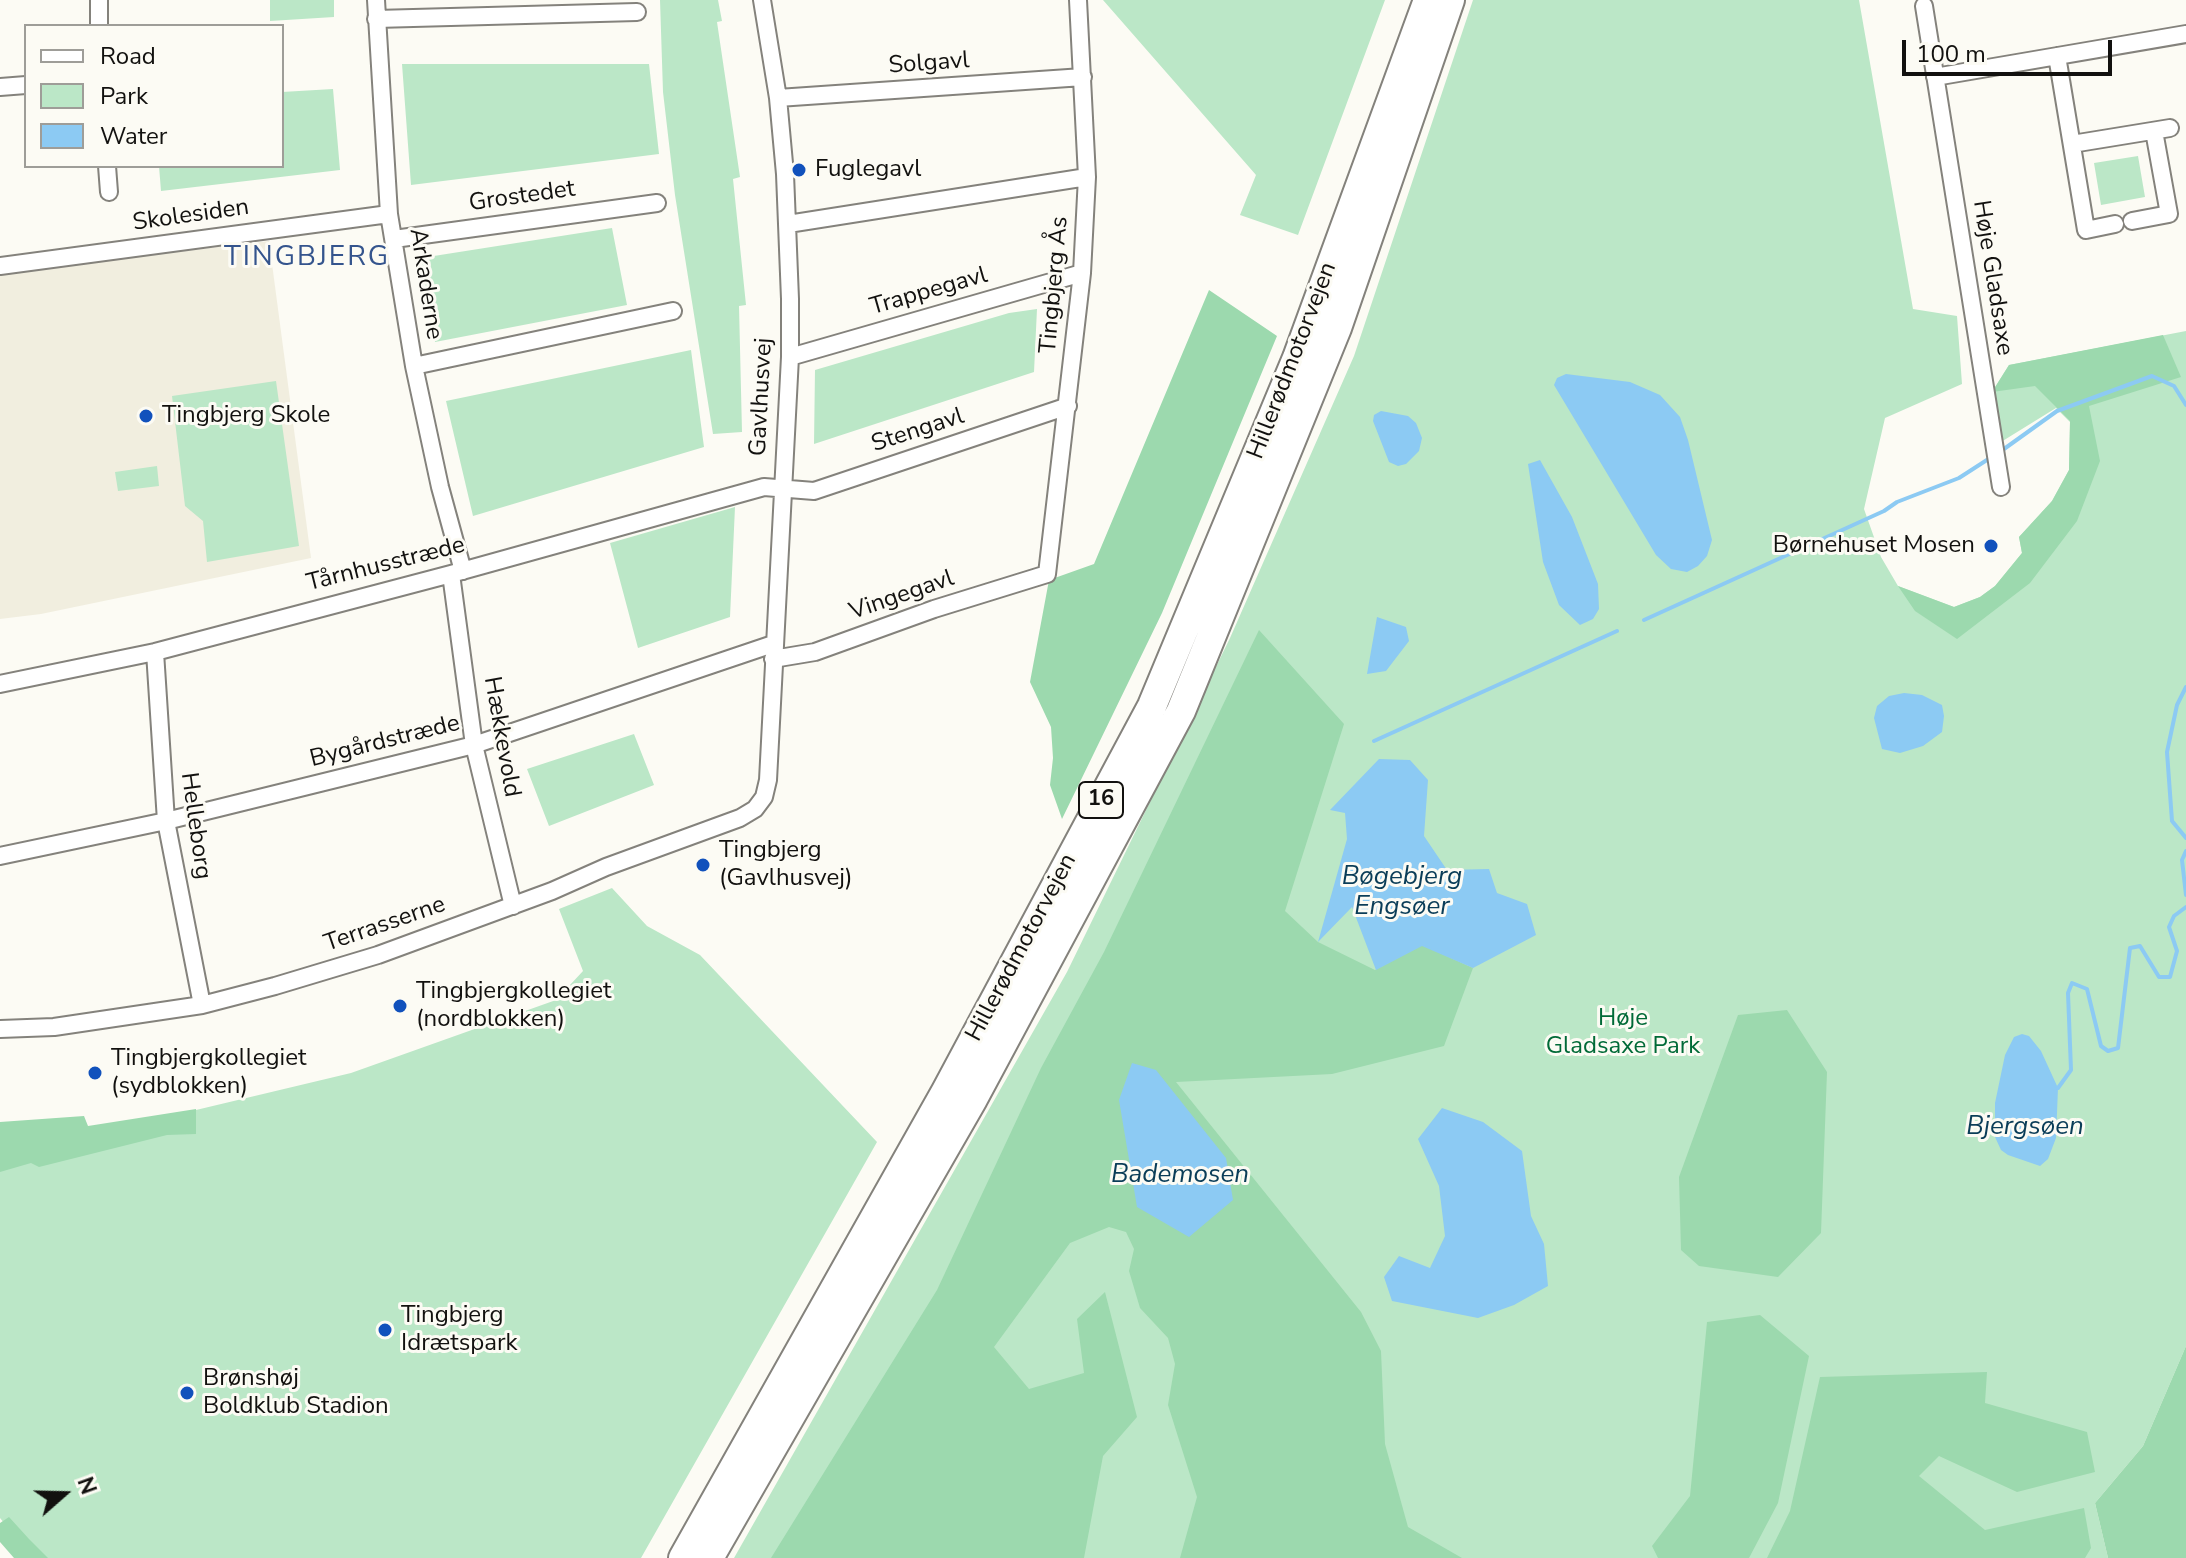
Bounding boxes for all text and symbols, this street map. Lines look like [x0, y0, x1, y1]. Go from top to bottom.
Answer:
legend [24, 24, 284, 168]
scale bar [1906, 24, 2116, 74]
text: 100 m [1916, 38, 1986, 70]
text: Road [100, 40, 156, 72]
street label: Solgavl [887, 47, 971, 81]
text: Park [100, 80, 148, 112]
text: Water [100, 120, 167, 152]
place label: Fuglegavl [815, 156, 921, 184]
marker: Fuglegavl [790, 161, 808, 179]
street label: Grostedet [467, 175, 577, 219]
street label: Skolesiden [131, 194, 251, 238]
street label: Høje Gladsaxe [1966, 198, 2018, 358]
street label: Tingbjerg Ås [1035, 215, 1075, 355]
street label: Arkaderne [402, 226, 448, 342]
district label: TINGBJERG [224, 241, 390, 275]
street label: Hillerødmotorvejen [1242, 259, 1344, 463]
street label: Trappegavl [867, 262, 991, 322]
street label: Gavlhusvej [745, 337, 779, 457]
place label: Tingbjerg Skole [162, 402, 330, 430]
street label: Stengavl [868, 403, 968, 459]
marker: Tingbjerg Skole [137, 407, 155, 425]
street label: Tårnhusstræde [304, 531, 468, 599]
place label: Børnehuset Mosen [1773, 532, 1975, 560]
marker: Børnehuset Mosen [1982, 537, 2000, 555]
street label: Vingegavl [846, 565, 958, 627]
street label: Hækkevold [476, 675, 526, 799]
street label: Bygårdstræde [307, 709, 463, 775]
street label: Helleborg [173, 771, 217, 881]
road number: 16 [1079, 782, 1123, 818]
place label: Tingbjerg (Gavlhusvej) [719, 837, 853, 893]
street label: Hillerødmotorvejen [960, 849, 1084, 1047]
marker: Tingbjerg (Gavlhusvej) [694, 856, 712, 874]
water label: Bøgebjerg Engsøer [1342, 862, 1462, 924]
street label: Terrasserne [321, 891, 449, 959]
place label: Tingbjergkollegiet (nordblokken) [416, 978, 611, 1034]
marker: Tingbjergkollegiet (nordblokken) [391, 997, 409, 1015]
park label: Høje Gladsaxe Park [1546, 1005, 1700, 1061]
place label: Tingbjergkollegiet (sydblokken) [111, 1045, 306, 1101]
marker: Tingbjergkollegiet (sydblokken) [86, 1064, 104, 1082]
water label: Bjergsøen [1966, 1112, 2084, 1144]
water label: Bademosen [1111, 1160, 1249, 1192]
place label: Tingbjerg Idrætspark [401, 1302, 518, 1358]
marker: Tingbjerg Idrætspark [376, 1321, 394, 1339]
place label: Brønshøj Boldklub Stadion [203, 1365, 389, 1421]
marker: Brønshøj Boldklub Stadion [178, 1384, 196, 1402]
north arrow [24, 1454, 104, 1534]
text: N [70, 1473, 103, 1499]

